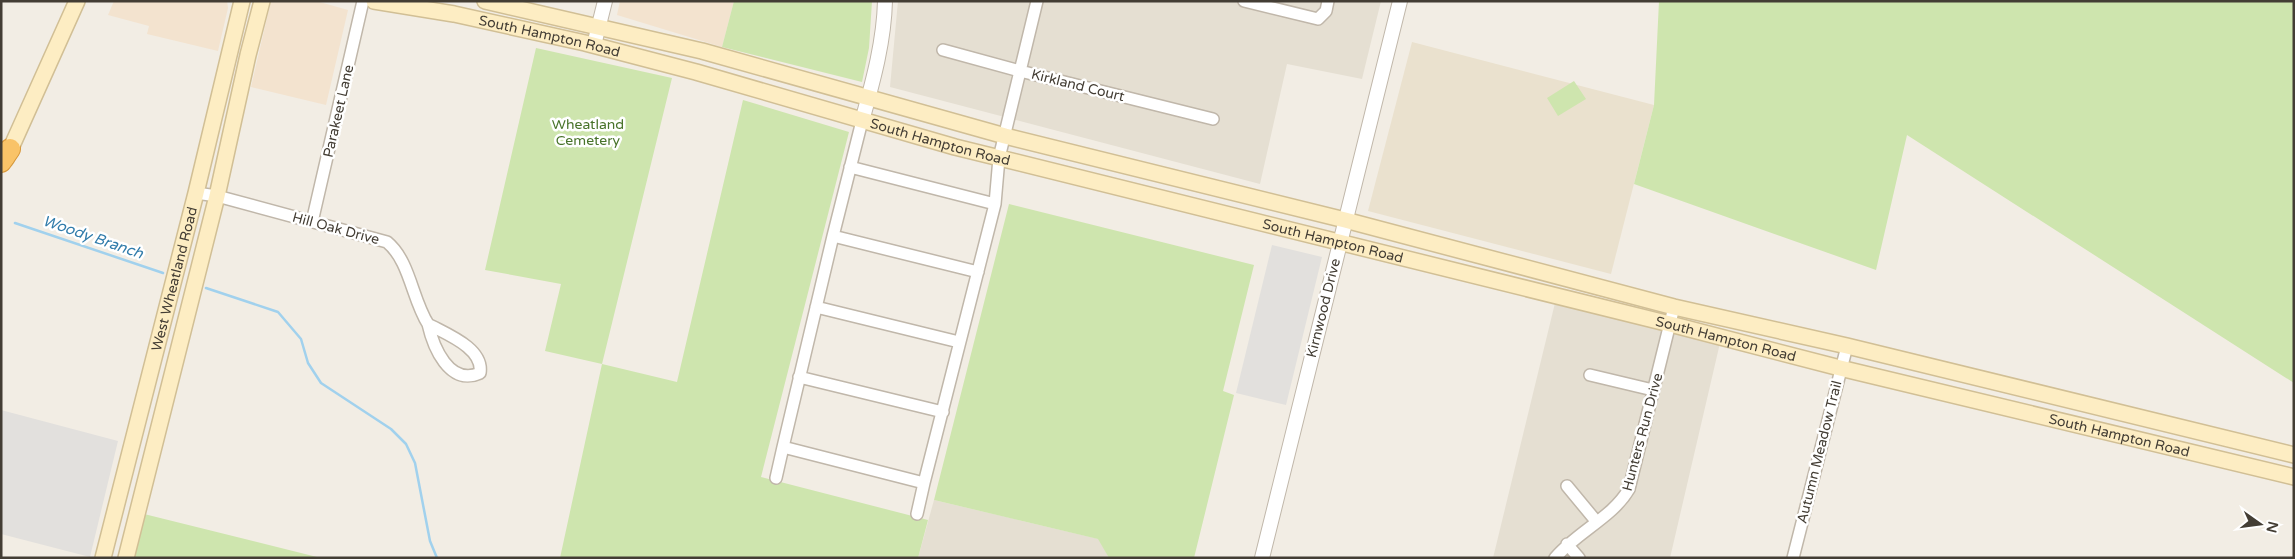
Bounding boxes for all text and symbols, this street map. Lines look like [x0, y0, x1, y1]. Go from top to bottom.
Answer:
street label: South Hampton Road [477, 12, 622, 61]
street label: Parakeet Lane [320, 63, 357, 159]
street label: Kirkland Court [1030, 66, 1127, 105]
street label: South Hampton Road [868, 115, 1012, 169]
park label: Wheatland Cemetery [552, 116, 624, 149]
street label: West Wheatland Road [148, 205, 201, 353]
street label: Hill Oak Drive [290, 209, 381, 248]
water label: Woody Branch [40, 211, 146, 263]
street label: South Hampton Road [1261, 215, 1405, 267]
street label: Kirnwood Drive [1303, 257, 1344, 359]
street label: South Hampton Road [1654, 313, 1798, 365]
street label: Hunters Run Drive [1619, 371, 1666, 493]
street label: Autumn Meadow Trail [1793, 379, 1845, 525]
street label: South Hampton Road [2047, 410, 2191, 461]
north arrow [2235, 499, 2285, 549]
text: N [2263, 520, 2282, 535]

